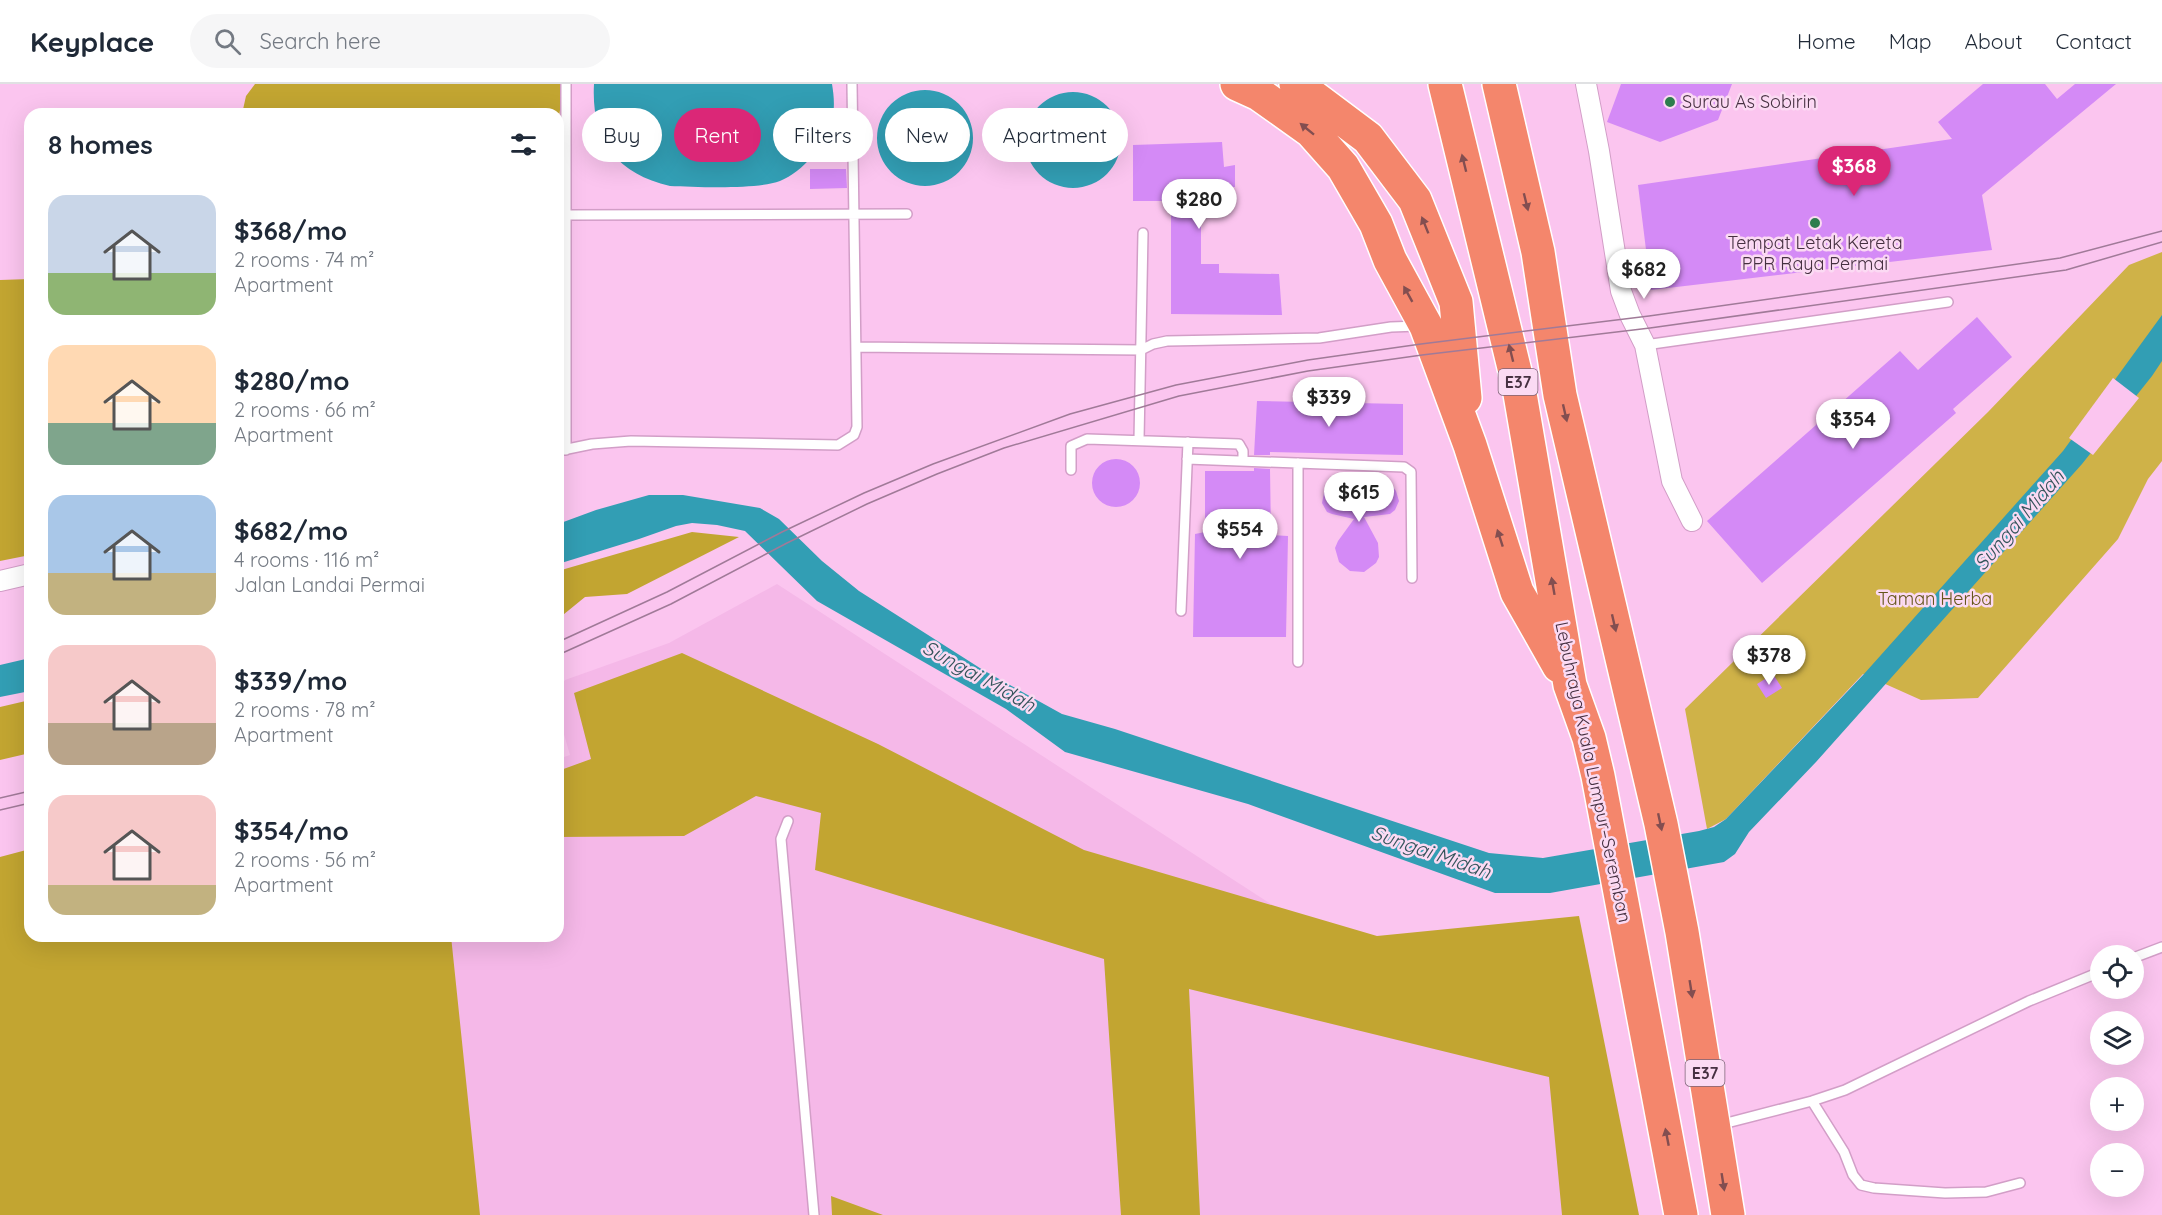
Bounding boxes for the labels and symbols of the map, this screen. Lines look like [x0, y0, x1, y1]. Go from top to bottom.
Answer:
place label: Surau As Sobirin [1682, 90, 1817, 113]
marker: Surau As Sobirin [1663, 95, 1677, 109]
one-way arrow [1299, 123, 1315, 136]
pin: $368 [1818, 146, 1890, 197]
one-way arrow [1459, 154, 1469, 172]
pin: $280 [1163, 179, 1235, 230]
one-way arrow [1522, 193, 1532, 212]
one-way arrow [1420, 216, 1429, 234]
marker: Tempat Letak Kereta PPR Raya Permai [1808, 216, 1822, 230]
place label: Tempat Letak Kereta PPR Raya Permai [1727, 231, 1903, 275]
pin: $682 [1608, 249, 1680, 300]
one-way arrow [1403, 285, 1413, 302]
one-way arrow [1505, 344, 1515, 362]
road number: E37 [1498, 369, 1538, 395]
pin: $339 [1293, 377, 1365, 428]
pin: $354 [1817, 399, 1889, 450]
one-way arrow [1560, 404, 1570, 422]
water label: Sungai Midah [1968, 464, 2069, 575]
pin: $615 [1323, 472, 1395, 523]
pin: $554 [1204, 509, 1276, 560]
one-way arrow [1494, 529, 1504, 547]
one-way arrow [1549, 576, 1558, 595]
park label: Taman Herba [1878, 587, 1992, 610]
one-way arrow [1610, 614, 1620, 633]
street label: Lebuhraya Kuala Lumpur–Seremban [1550, 619, 1637, 924]
water label: Sungai Midah [919, 634, 1040, 717]
pin: $378 [1733, 635, 1805, 686]
one-way arrow [1656, 813, 1665, 832]
water label: Sungai Midah [1368, 819, 1495, 884]
one-way arrow [1687, 980, 1696, 999]
road number: E37 [1686, 1060, 1724, 1086]
one-way arrow [1662, 1127, 1671, 1146]
one-way arrow [1718, 1172, 1727, 1191]

